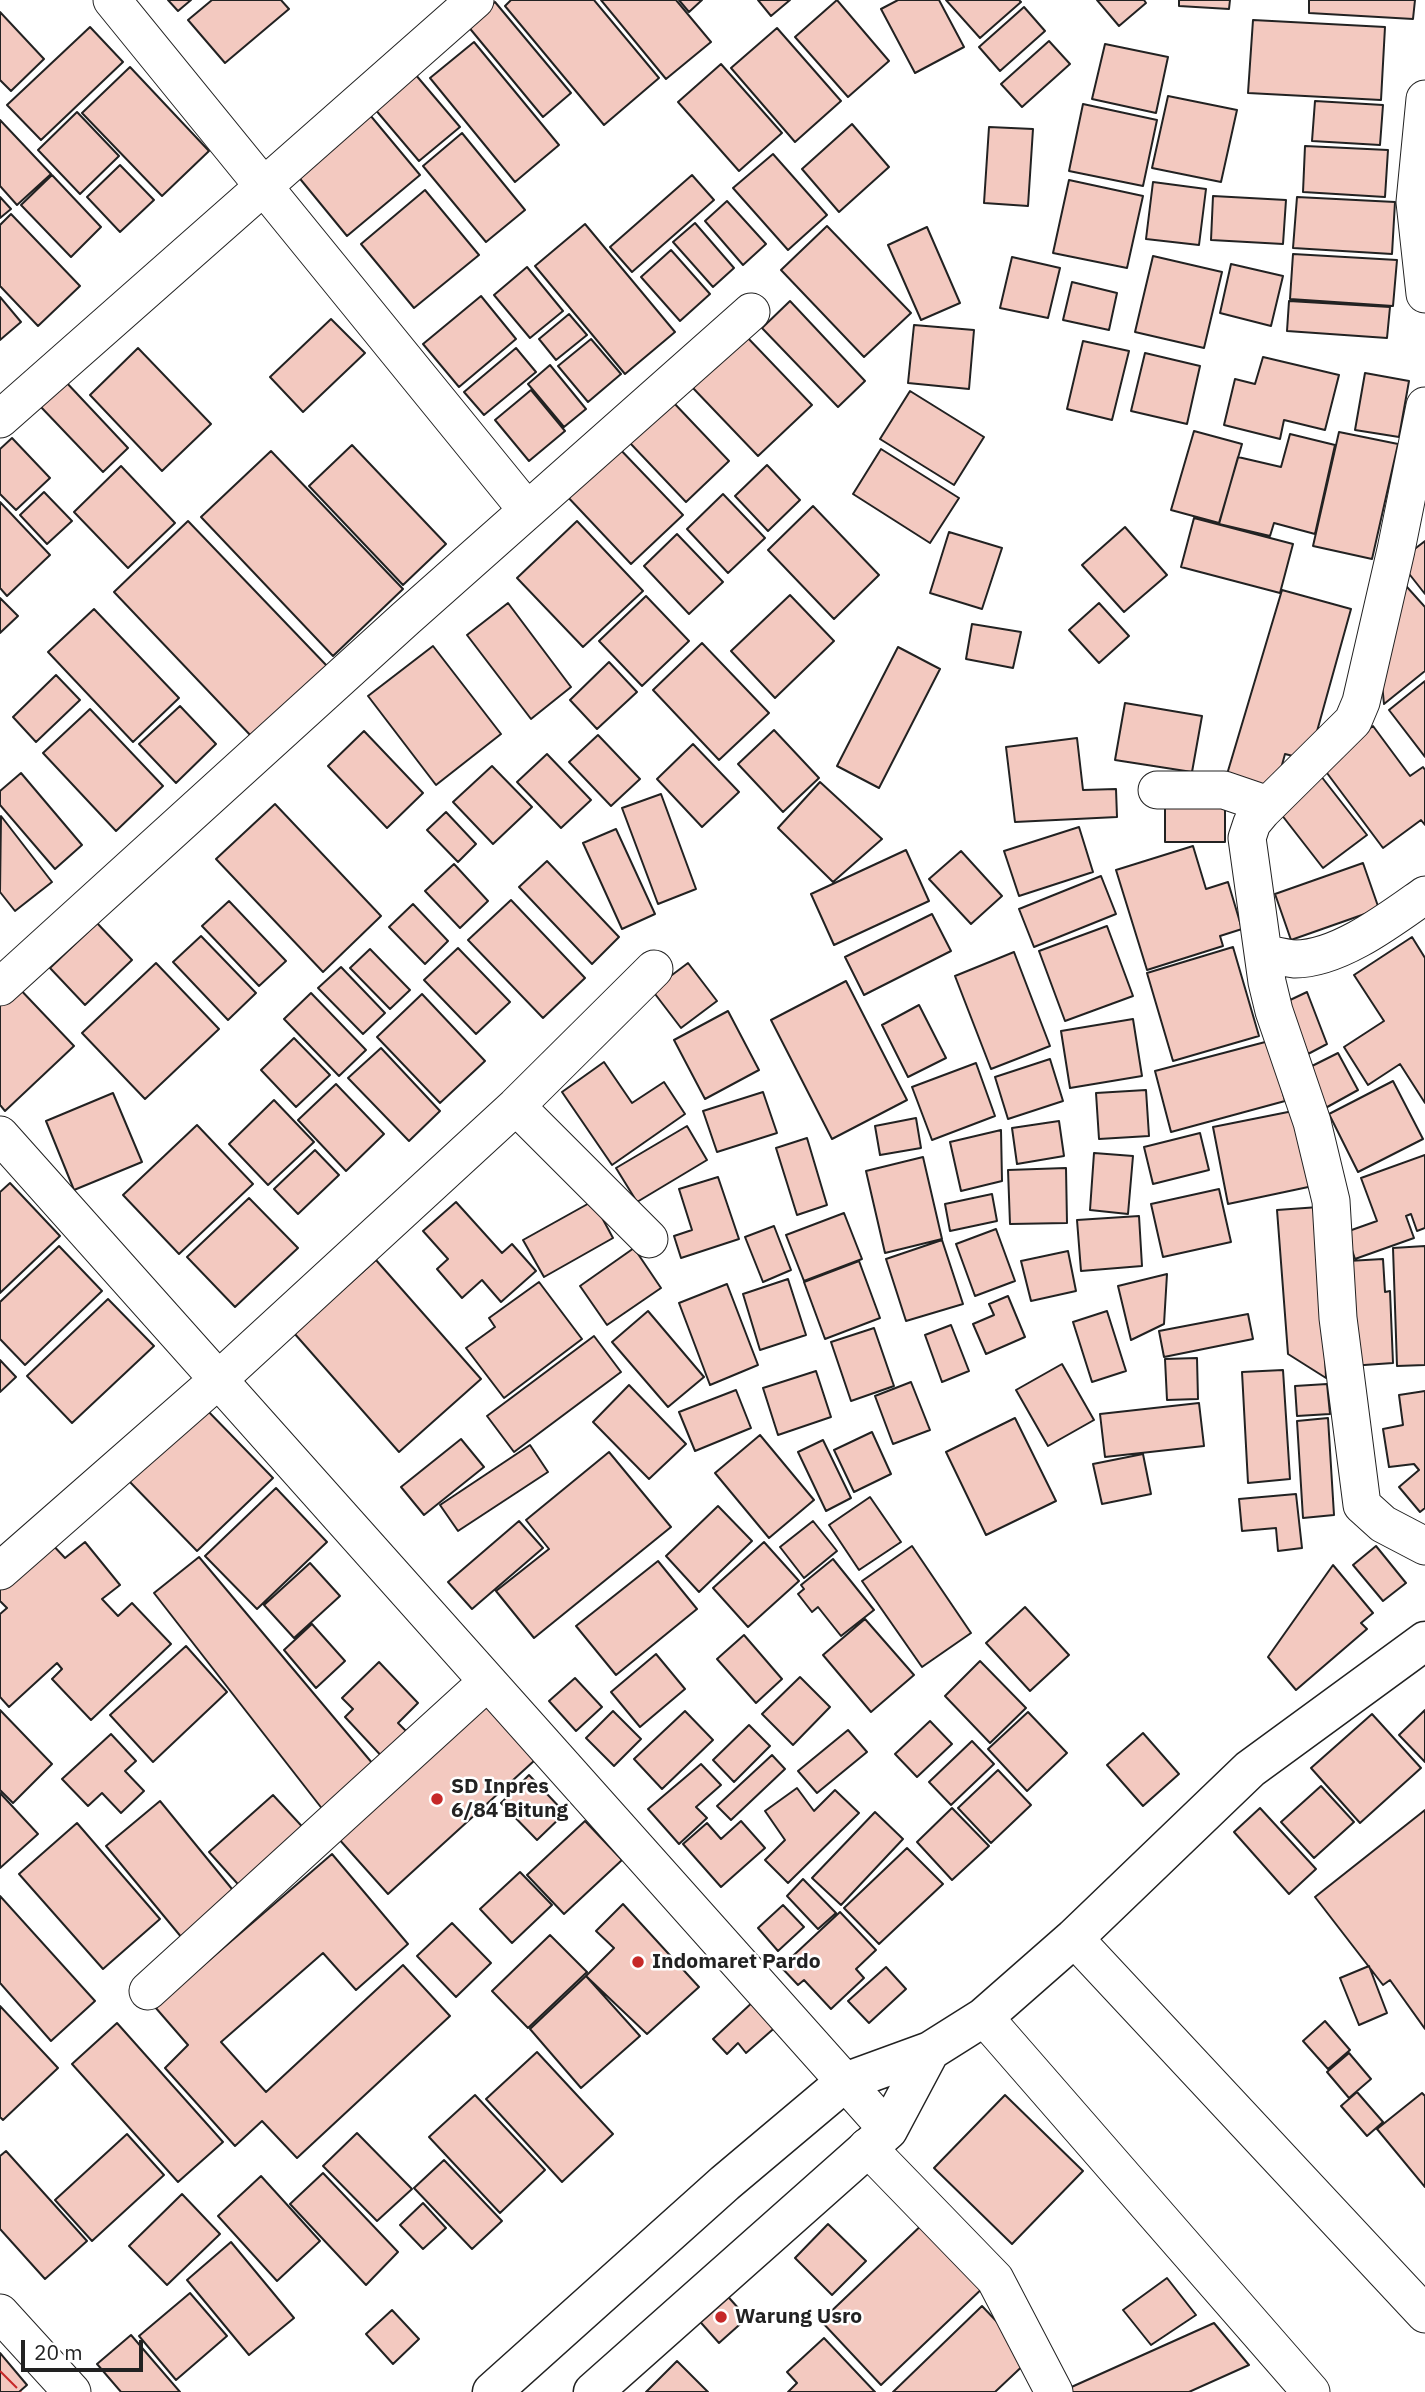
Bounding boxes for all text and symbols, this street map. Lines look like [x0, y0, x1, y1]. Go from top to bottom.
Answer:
place label: SD Inpres 6/84 Bitung [451, 1774, 568, 1824]
marker: SD Inpres 6/84 Bitung [429, 1791, 445, 1807]
place label: Indomaret Pardo [652, 1949, 821, 1975]
marker: Indomaret Pardo [630, 1954, 646, 1970]
place label: Warung Usro [735, 2304, 862, 2330]
marker: Warung Usro [713, 2309, 729, 2325]
scale bar [24, 2326, 147, 2370]
text: 20 m [34, 2338, 83, 2366]

